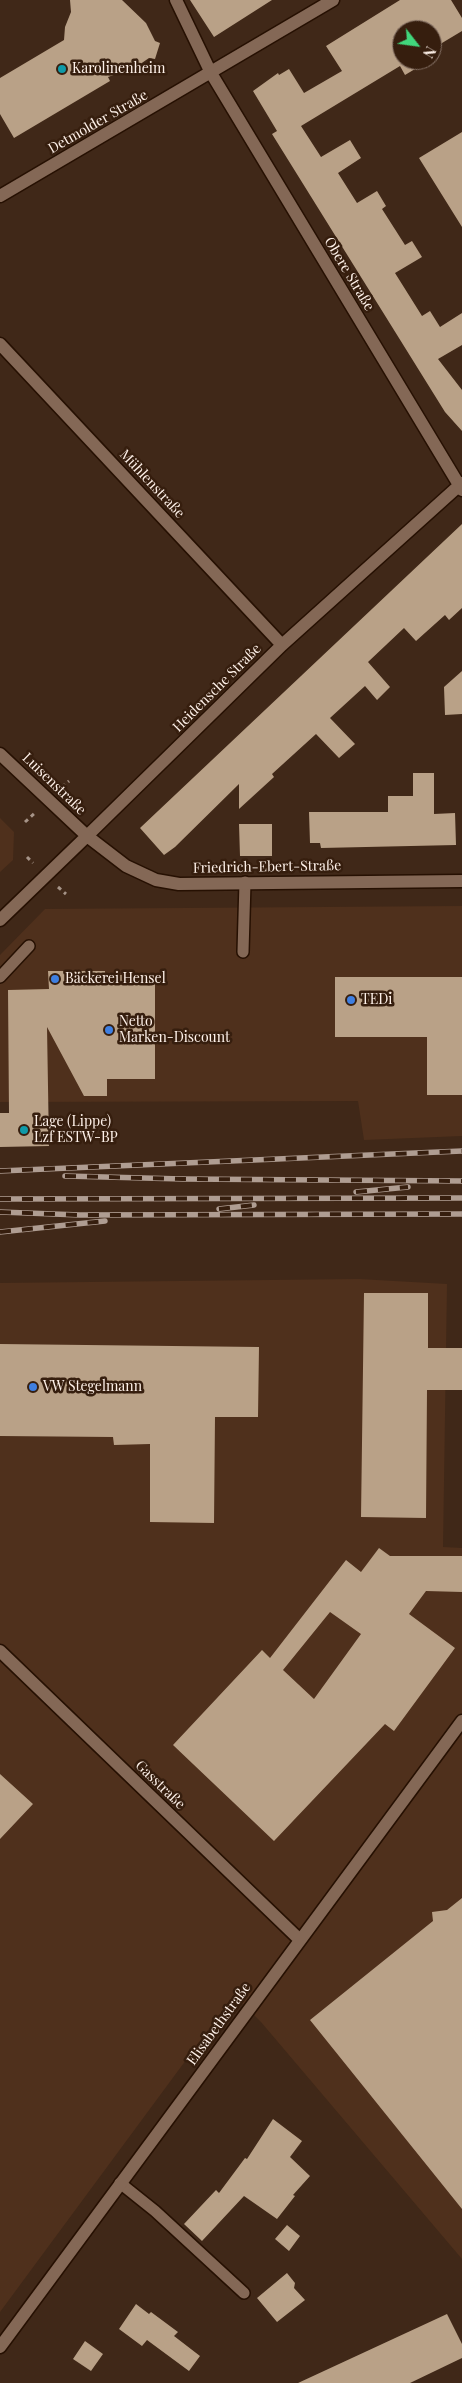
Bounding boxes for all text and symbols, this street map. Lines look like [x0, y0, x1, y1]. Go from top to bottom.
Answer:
north arrow [392, 20, 442, 70]
text: N [419, 43, 440, 61]
place label: Karolinenheim [72, 61, 165, 77]
marker: Karolinenheim [56, 63, 68, 75]
street label: Detmolder Straße [45, 87, 151, 157]
street label: Obere Straße [320, 234, 378, 314]
street label: Mühlenstraße [116, 446, 188, 522]
street label: Heidensche Straße [169, 640, 265, 736]
street label: Luisenstraße [19, 750, 89, 818]
street label: Friedrich-Ebert-Straße [193, 857, 341, 877]
place label: Bäckerei Hensel [65, 971, 166, 987]
marker: Bäckerei Hensel [49, 973, 61, 985]
place label: TEDi [361, 992, 392, 1008]
marker: TEDi [345, 994, 357, 1006]
place label: Netto Marken-Discount [119, 1014, 230, 1046]
marker: Netto Marken-Discount [103, 1024, 115, 1036]
place label: Lage (Lippe) Lzf ESTW-BP [34, 1114, 118, 1146]
marker: Lage (Lippe) Lzf ESTW-BP [18, 1124, 30, 1136]
place label: VW Stegelmann [43, 1379, 142, 1395]
marker: VW Stegelmann [27, 1381, 39, 1393]
street label: Gasstraße [132, 1757, 188, 1813]
street label: Elisabethstraße [183, 1980, 255, 2068]

